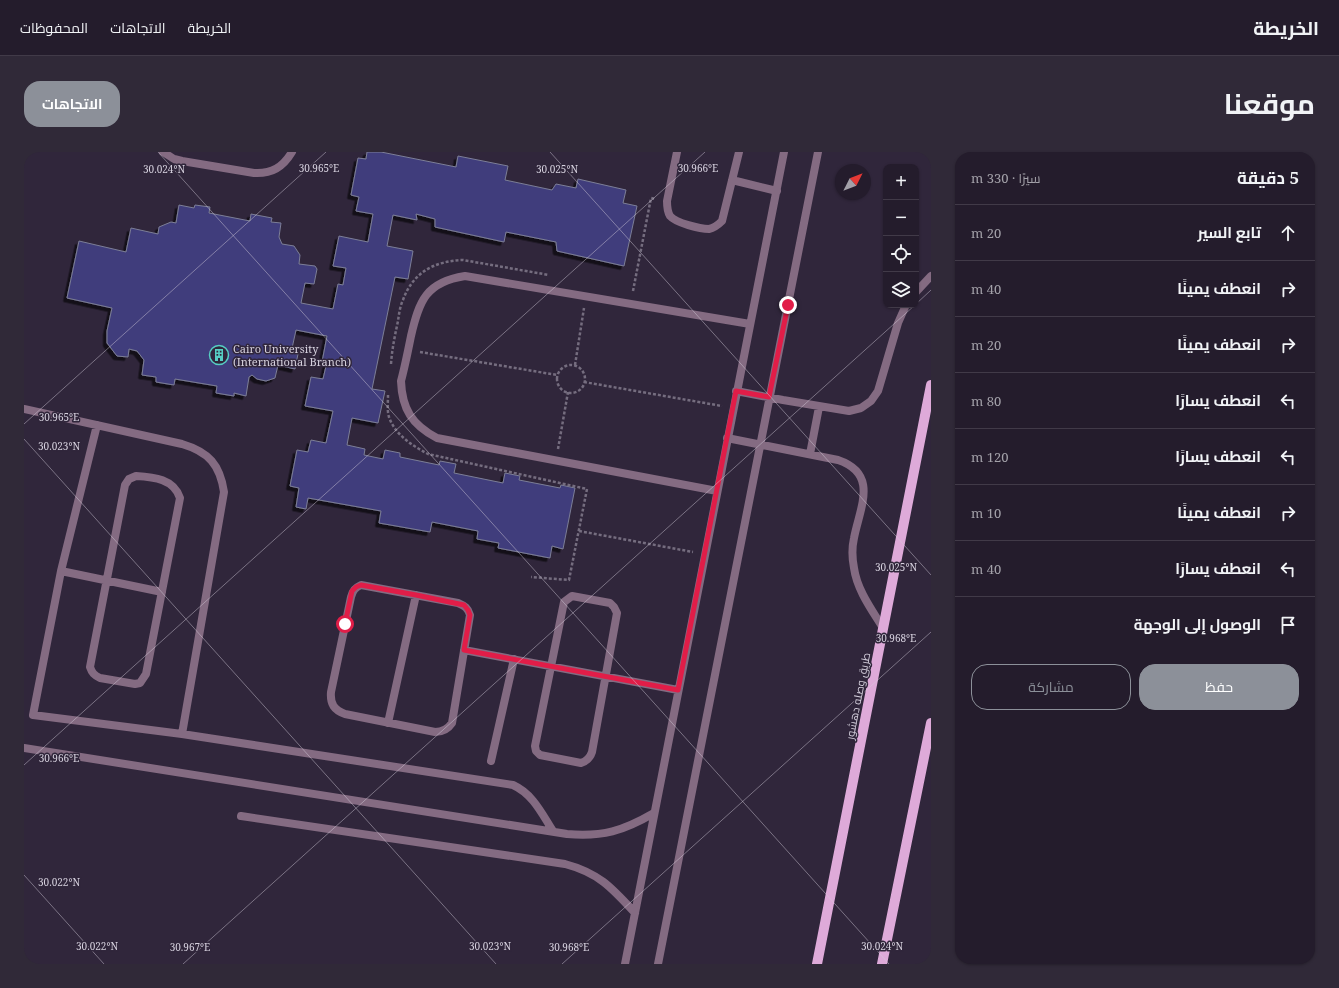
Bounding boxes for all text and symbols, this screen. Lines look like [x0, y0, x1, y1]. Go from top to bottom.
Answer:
text: الخريطة [1253, 15, 1319, 41]
text: المحفوظات [20, 18, 88, 37]
text: الاتجاهات [110, 18, 166, 37]
text: الخريطة [188, 18, 231, 37]
button: الاتجاهات [24, 81, 120, 127]
text: موقعنا [1224, 84, 1315, 122]
text: 30.965°E [299, 161, 339, 175]
text: 30.966°E [678, 161, 718, 175]
text: 30.024°N [143, 162, 185, 176]
text: 30.025°N [536, 162, 578, 176]
north arrow [835, 164, 871, 200]
map controls [883, 164, 919, 308]
button: + [883, 164, 919, 200]
text: 5 دقيقة [1237, 166, 1299, 189]
text: سيرًا · 330 m [971, 169, 1040, 187]
button: − [883, 200, 919, 236]
text: تابع السير [1197, 222, 1261, 242]
icon: ahead [1277, 222, 1299, 244]
text: 20 m [971, 224, 1001, 242]
button: locate [883, 236, 919, 272]
button: layers [883, 272, 919, 308]
text: انعطف يمينًا [1177, 278, 1261, 298]
icon: right [1277, 278, 1299, 300]
text: 40 m [971, 280, 1001, 298]
route end [779, 296, 797, 314]
text: انعطف يمينًا [1177, 334, 1261, 354]
icon: right [1277, 334, 1299, 356]
text: 20 m [971, 336, 1001, 354]
place label: Cairo University (International Branch) [233, 341, 351, 369]
building icon: Cairo University (International Branch) [208, 344, 230, 366]
text: انعطف يسارًا [1175, 390, 1261, 410]
icon: left [1277, 390, 1299, 412]
text: 80 m [971, 392, 1001, 410]
text: 30.965°E [39, 410, 79, 424]
text: 30.023°N [38, 439, 80, 453]
text: انعطف يسارًا [1175, 446, 1261, 466]
icon: left [1277, 446, 1299, 468]
text: 120 m [971, 448, 1009, 466]
text: انعطف يمينًا [1177, 502, 1261, 522]
icon: right [1277, 502, 1299, 524]
text: 10 m [971, 504, 1001, 522]
text: انعطف يسارًا [1175, 558, 1261, 578]
icon: left [1277, 558, 1299, 580]
text: 30.025°N [875, 560, 917, 574]
text: 40 m [971, 560, 1001, 578]
text: الوصول إلى الوجهة [1134, 614, 1261, 634]
icon: arrive [1277, 614, 1299, 636]
route start [336, 615, 354, 633]
text: 30.968°E [876, 631, 916, 645]
street label: طريق وصله دهشور [842, 651, 873, 742]
button: مشاركة [971, 664, 1131, 710]
button: حفظ [1139, 664, 1299, 710]
text: 30.966°E [39, 751, 79, 765]
text: 30.022°N [38, 875, 80, 889]
text: 30.022°N [76, 939, 118, 953]
text: 30.023°N [469, 939, 511, 953]
text: 30.024°N [861, 939, 903, 953]
text: 30.967°E [170, 940, 210, 954]
text: 30.968°E [549, 940, 589, 954]

